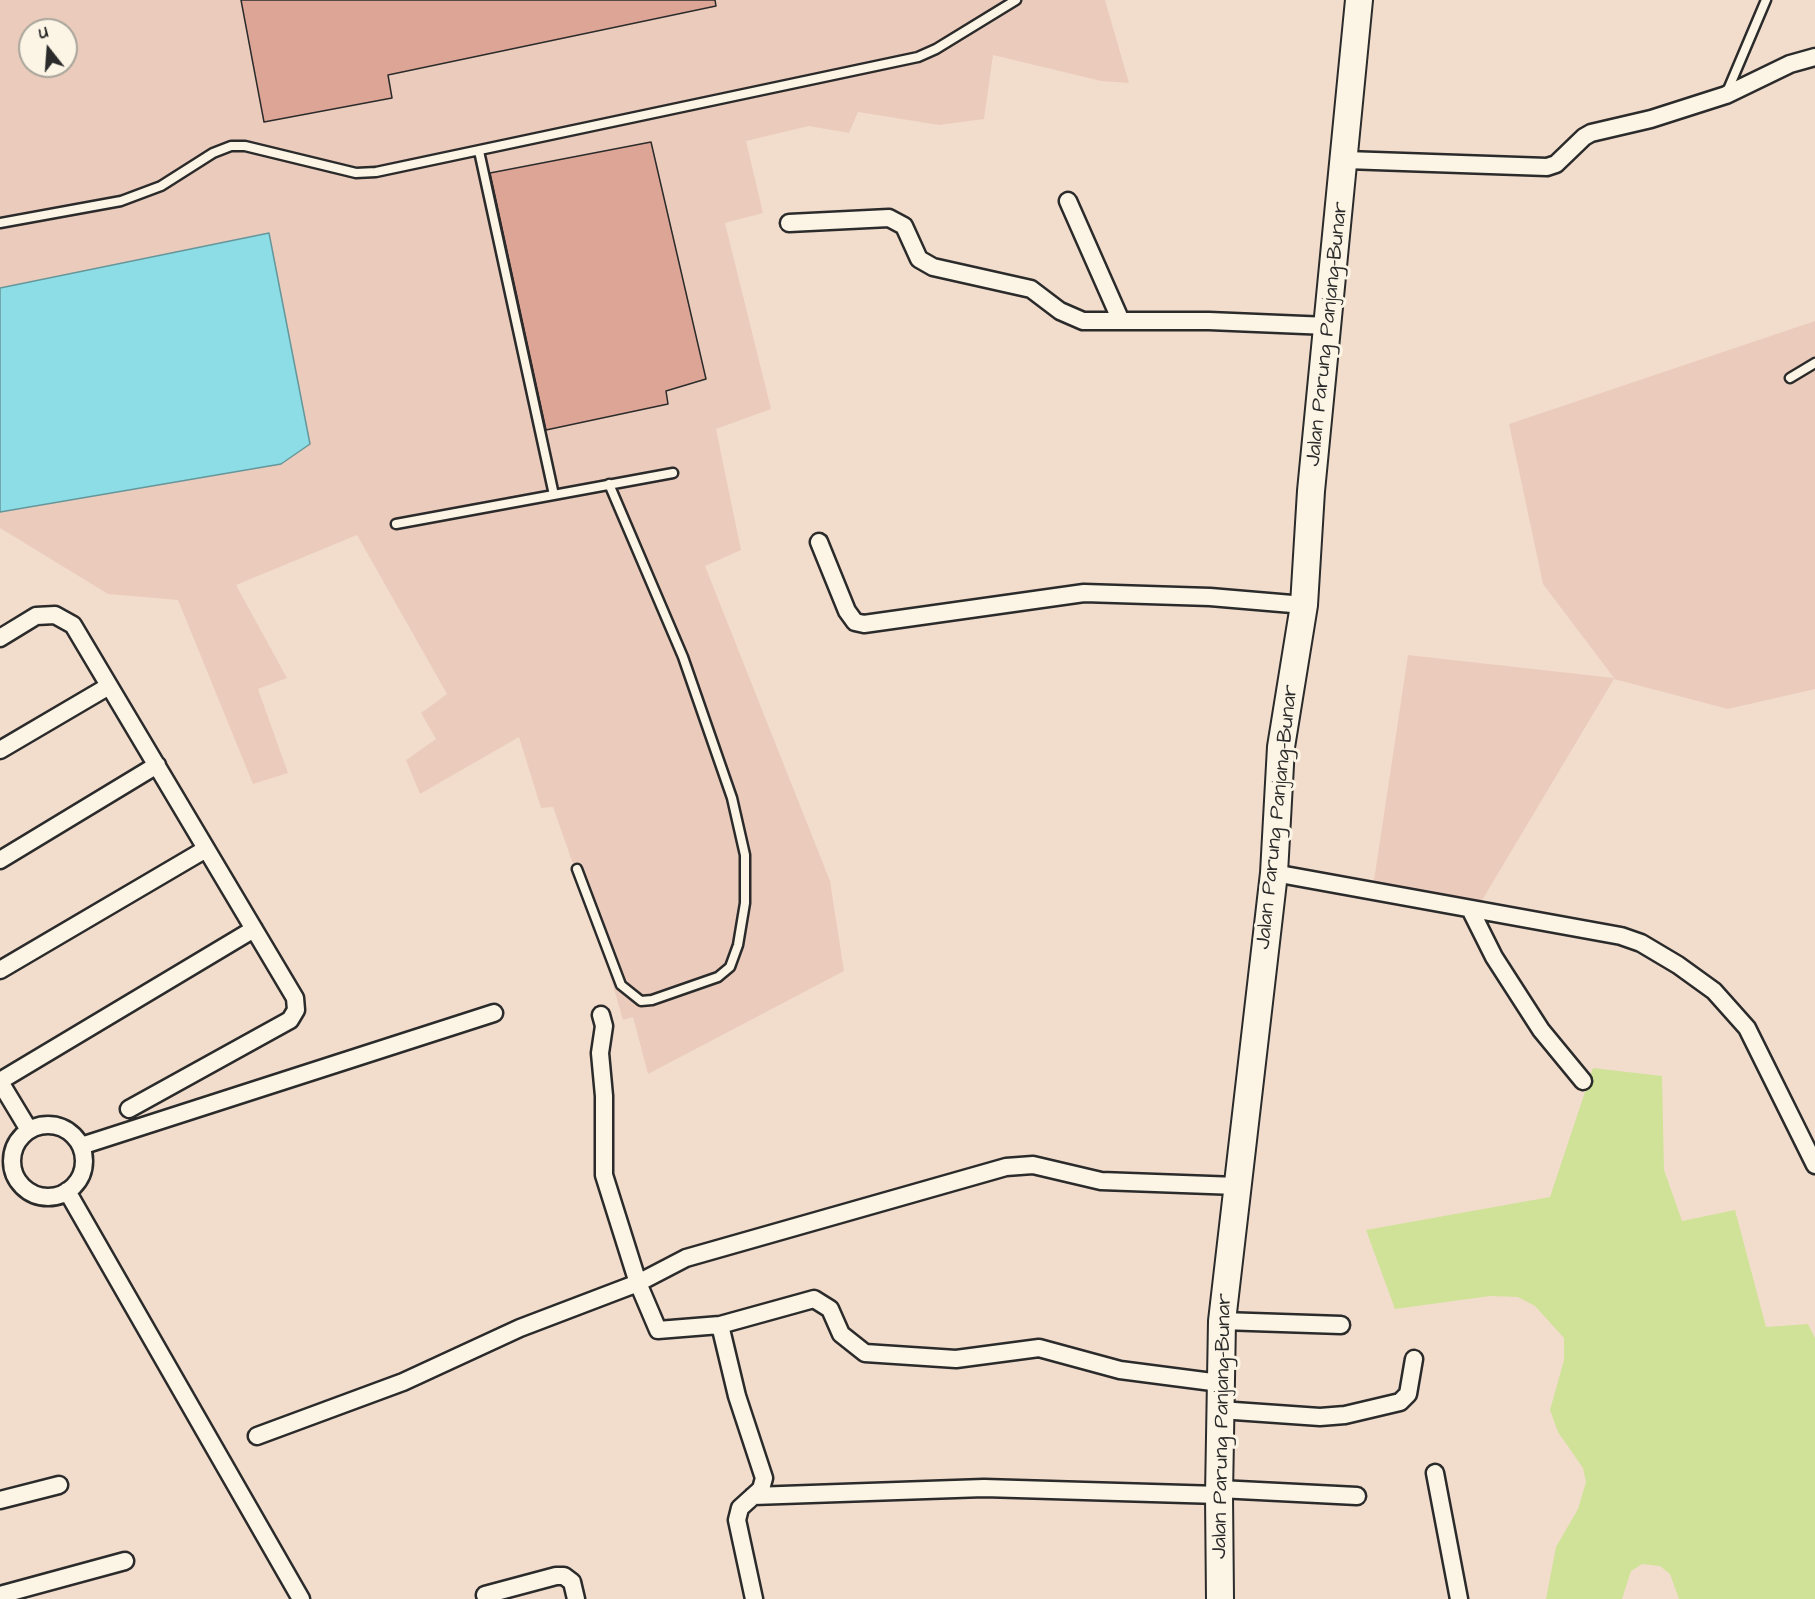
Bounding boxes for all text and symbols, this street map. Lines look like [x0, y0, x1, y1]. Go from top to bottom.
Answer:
north arrow [18, 18, 78, 78]
text: U [36, 21, 51, 45]
street label: Jalan Parung Panjang–Bunar [1302, 200, 1354, 468]
street label: Jalan Parung Panjang–Bunar [1252, 683, 1304, 951]
street label: Jalan Parung Panjang–Bunar [1208, 1293, 1238, 1559]

